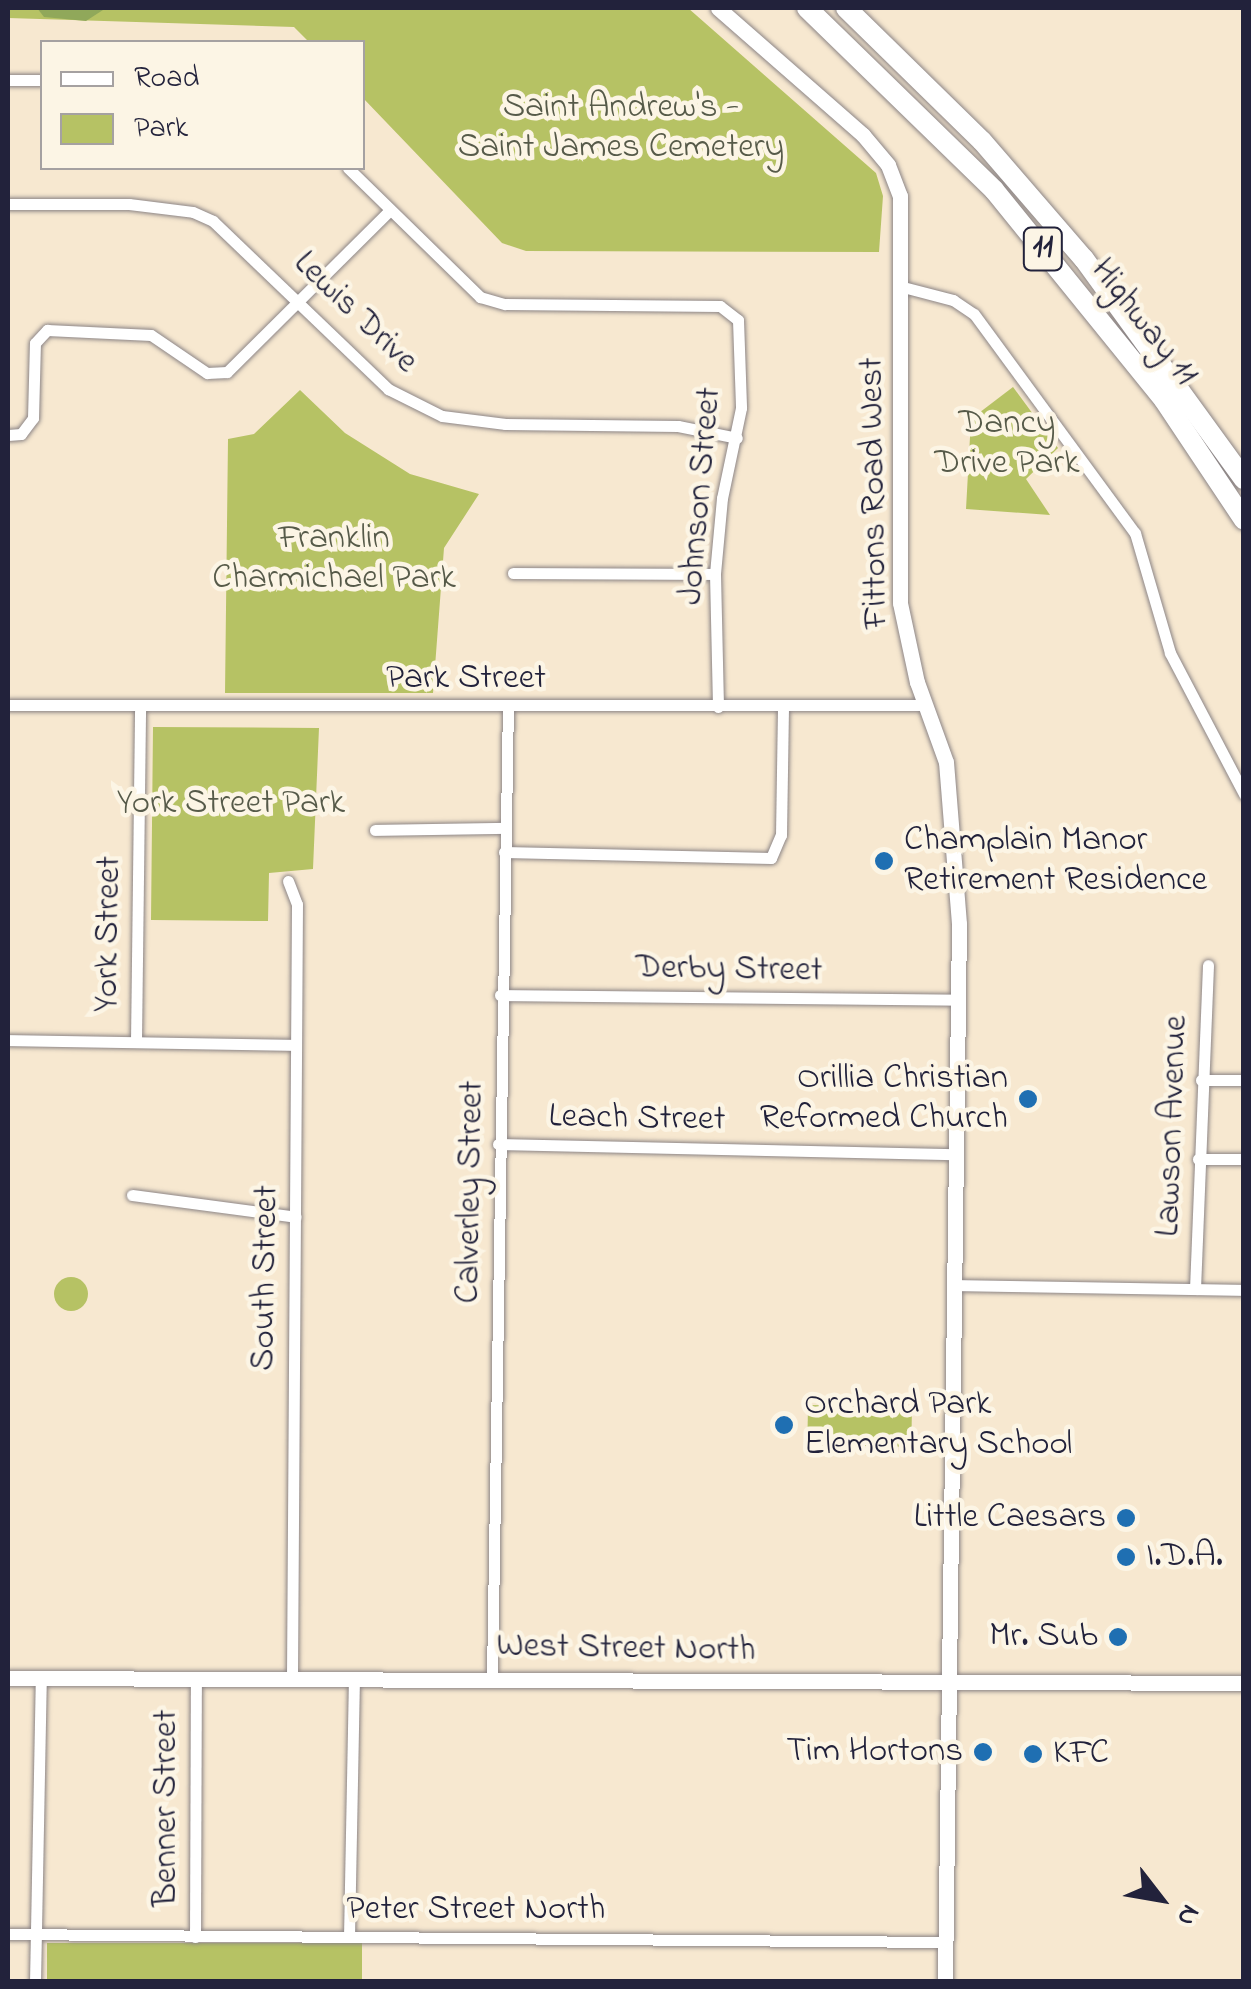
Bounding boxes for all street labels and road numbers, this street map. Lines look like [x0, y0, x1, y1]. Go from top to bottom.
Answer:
road number: 11 [1020, 222, 1066, 276]
street label: Lewis Drive [284, 243, 426, 383]
street label: Highway 11 [1080, 251, 1206, 395]
street label: Fittons Road West [852, 357, 898, 629]
street label: Johnson Street [671, 385, 731, 607]
street label: Park Street [386, 658, 546, 700]
street label: York Street [87, 855, 131, 1013]
street label: Derby Street [635, 947, 823, 993]
street label: Lawson Avenue [1148, 1015, 1198, 1237]
street label: Calverley Street [448, 1080, 494, 1304]
street label: Leach Street [548, 1096, 726, 1142]
street label: South Street [243, 1185, 289, 1371]
street label: West Street North [496, 1626, 756, 1672]
street label: Benner Street [146, 1709, 188, 1907]
street label: Peter Street North [347, 1889, 605, 1931]

